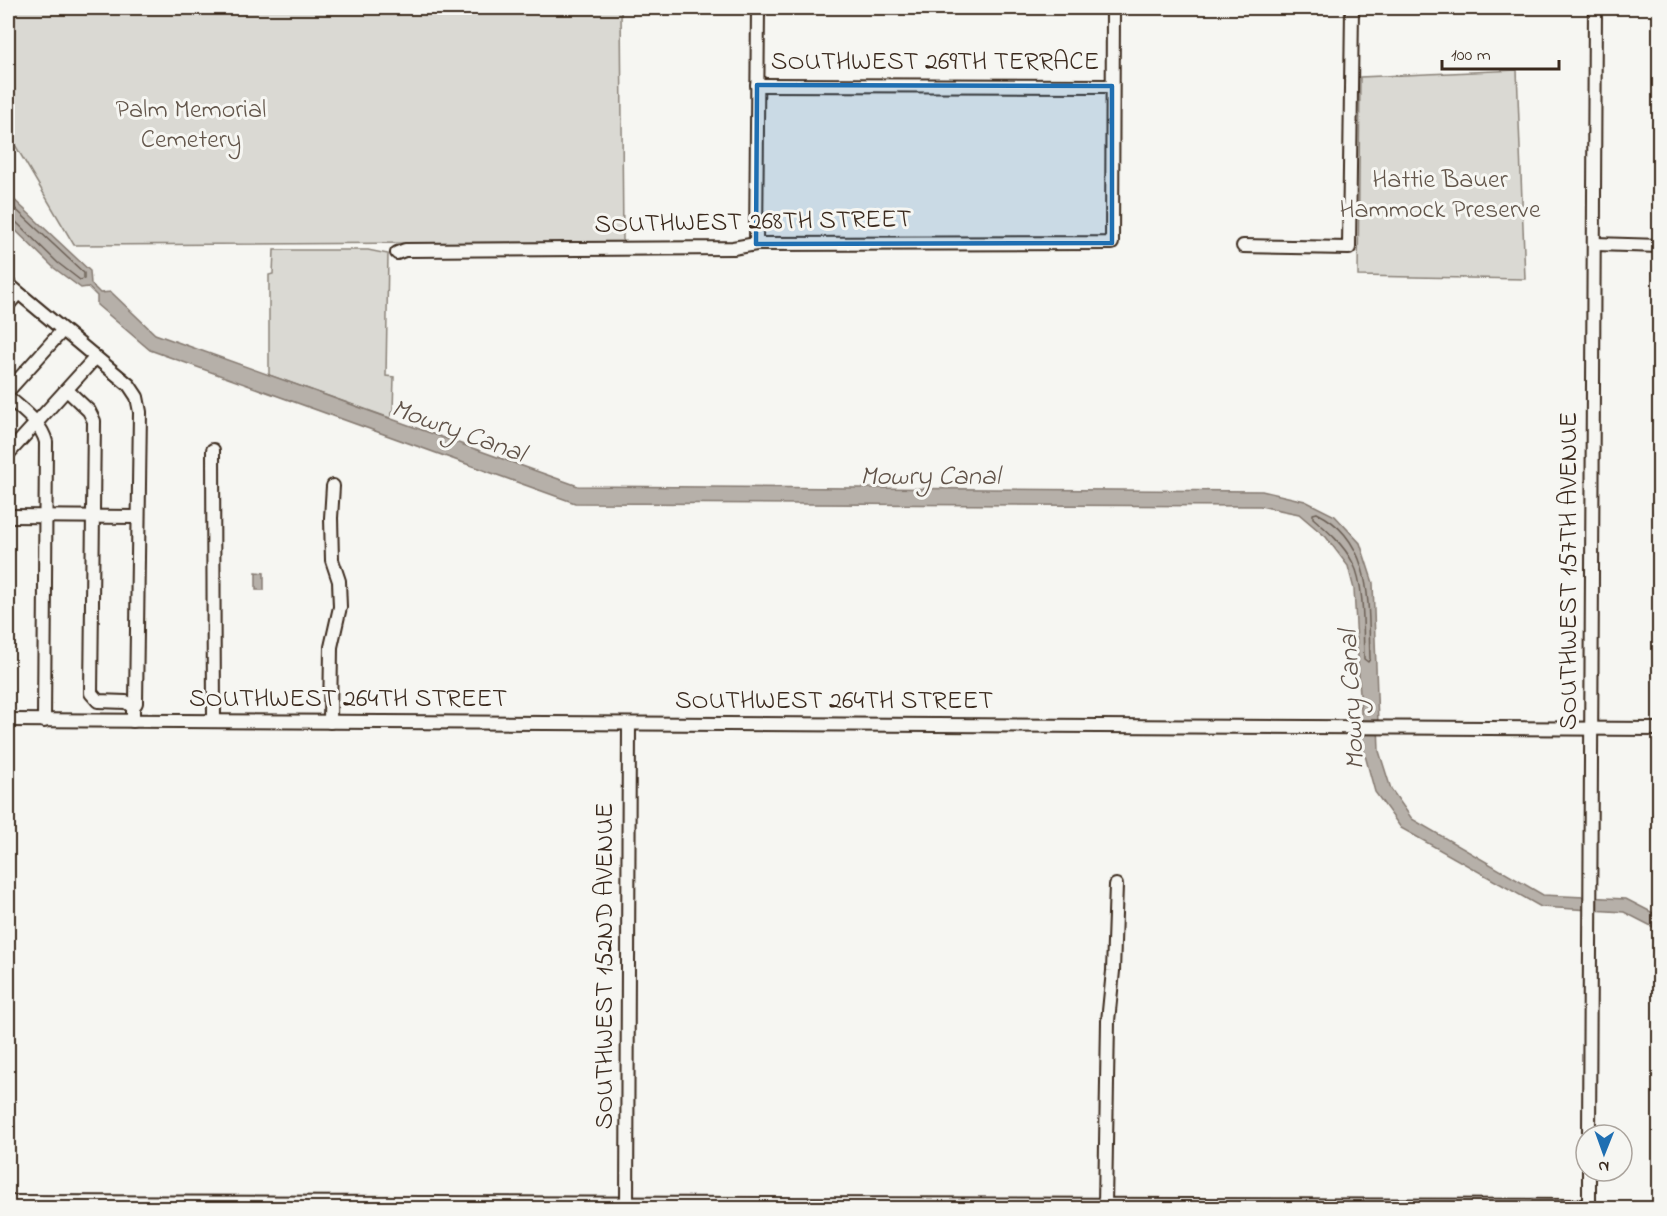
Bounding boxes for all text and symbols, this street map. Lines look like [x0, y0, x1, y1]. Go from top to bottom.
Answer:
scale bar [1442, 33, 1559, 71]
text: 100 m [1451, 43, 1491, 69]
street label: SOUTHWEST 269TH TERRACE [771, 44, 1099, 82]
park label: Palm Memorial Cemetery [116, 92, 266, 160]
park label: Hattie Bauer Hammock Preserve [1339, 162, 1541, 230]
street label: SOUTHWEST 268TH STREET [594, 201, 912, 245]
water label: Mowry Canal [386, 390, 534, 475]
street label: SOUTHWEST 157TH AVENUE [1551, 412, 1589, 730]
water label: Mowry Canal [860, 458, 1004, 497]
water label: Mowry Canal [1330, 626, 1376, 771]
street label: SOUTHWEST 264TH STREET [189, 681, 507, 719]
street label: SOUTHWEST 264TH STREET [675, 683, 993, 721]
street label: SOUTHWEST 152ND AVENUE [587, 802, 625, 1130]
north arrow [1574, 1123, 1634, 1183]
text: N [1598, 1154, 1609, 1178]

